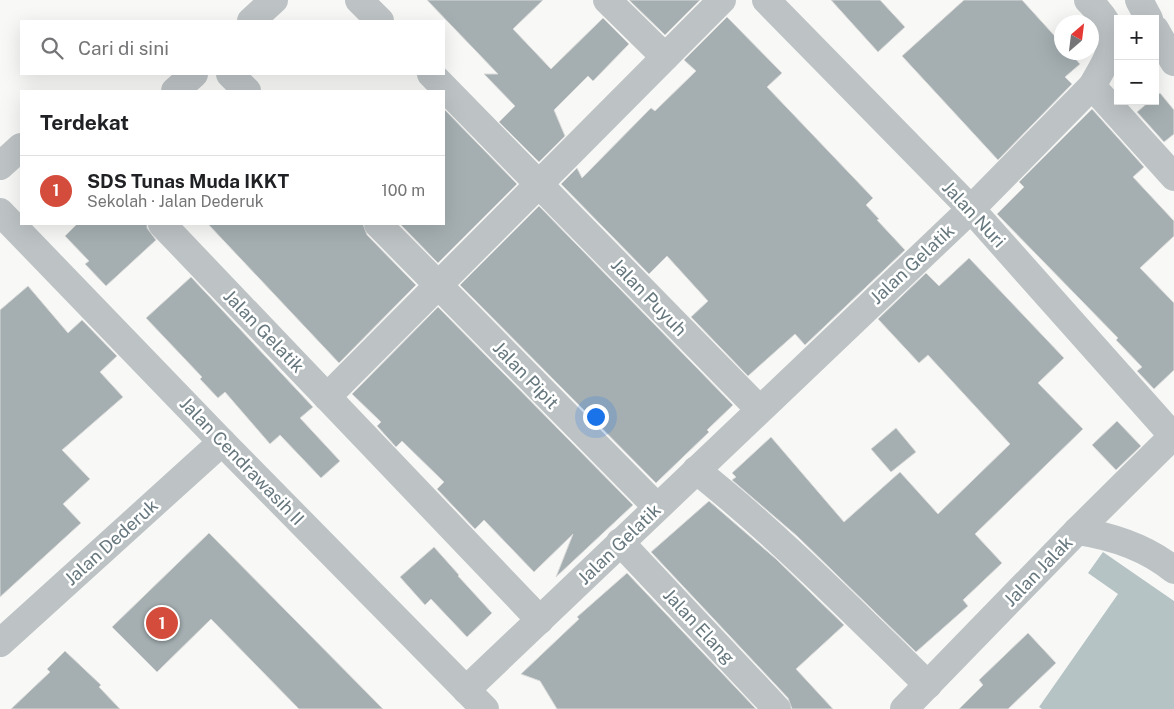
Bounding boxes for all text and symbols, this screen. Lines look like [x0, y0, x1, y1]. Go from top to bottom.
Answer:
north arrow [1054, 15, 1099, 60]
map controls [1114, 15, 1159, 105]
button: + [1114, 15, 1159, 60]
search box [20, 20, 445, 75]
icon: search [38, 34, 66, 62]
text: Cari di sini [78, 37, 169, 59]
button: − [1114, 60, 1159, 105]
text: Terdekat [40, 110, 129, 135]
text: SDS Tunas Muda IKKT [87, 170, 289, 192]
street label: Jalan Nuri [938, 177, 1010, 251]
text: 1 [53, 181, 59, 200]
text: 100 m [381, 181, 425, 200]
text: Sekolah · Jalan Dederuk [87, 192, 264, 211]
street label: Jalan Gelatik [866, 220, 958, 308]
street label: Jalan Puyuh [607, 254, 691, 340]
street label: Jalan Gelatik [219, 285, 309, 377]
street label: Jalan Pipit [489, 337, 563, 413]
street label: Jalan Cendrawasih II [176, 393, 308, 529]
your location [583, 404, 609, 430]
street label: Jalan Dederuk [60, 495, 162, 589]
street label: Jalan Gelatik [573, 499, 665, 589]
street label: Jalan Jalak [999, 532, 1077, 610]
street label: Jalan Elang [659, 584, 739, 668]
pin: 1 [146, 604, 178, 642]

